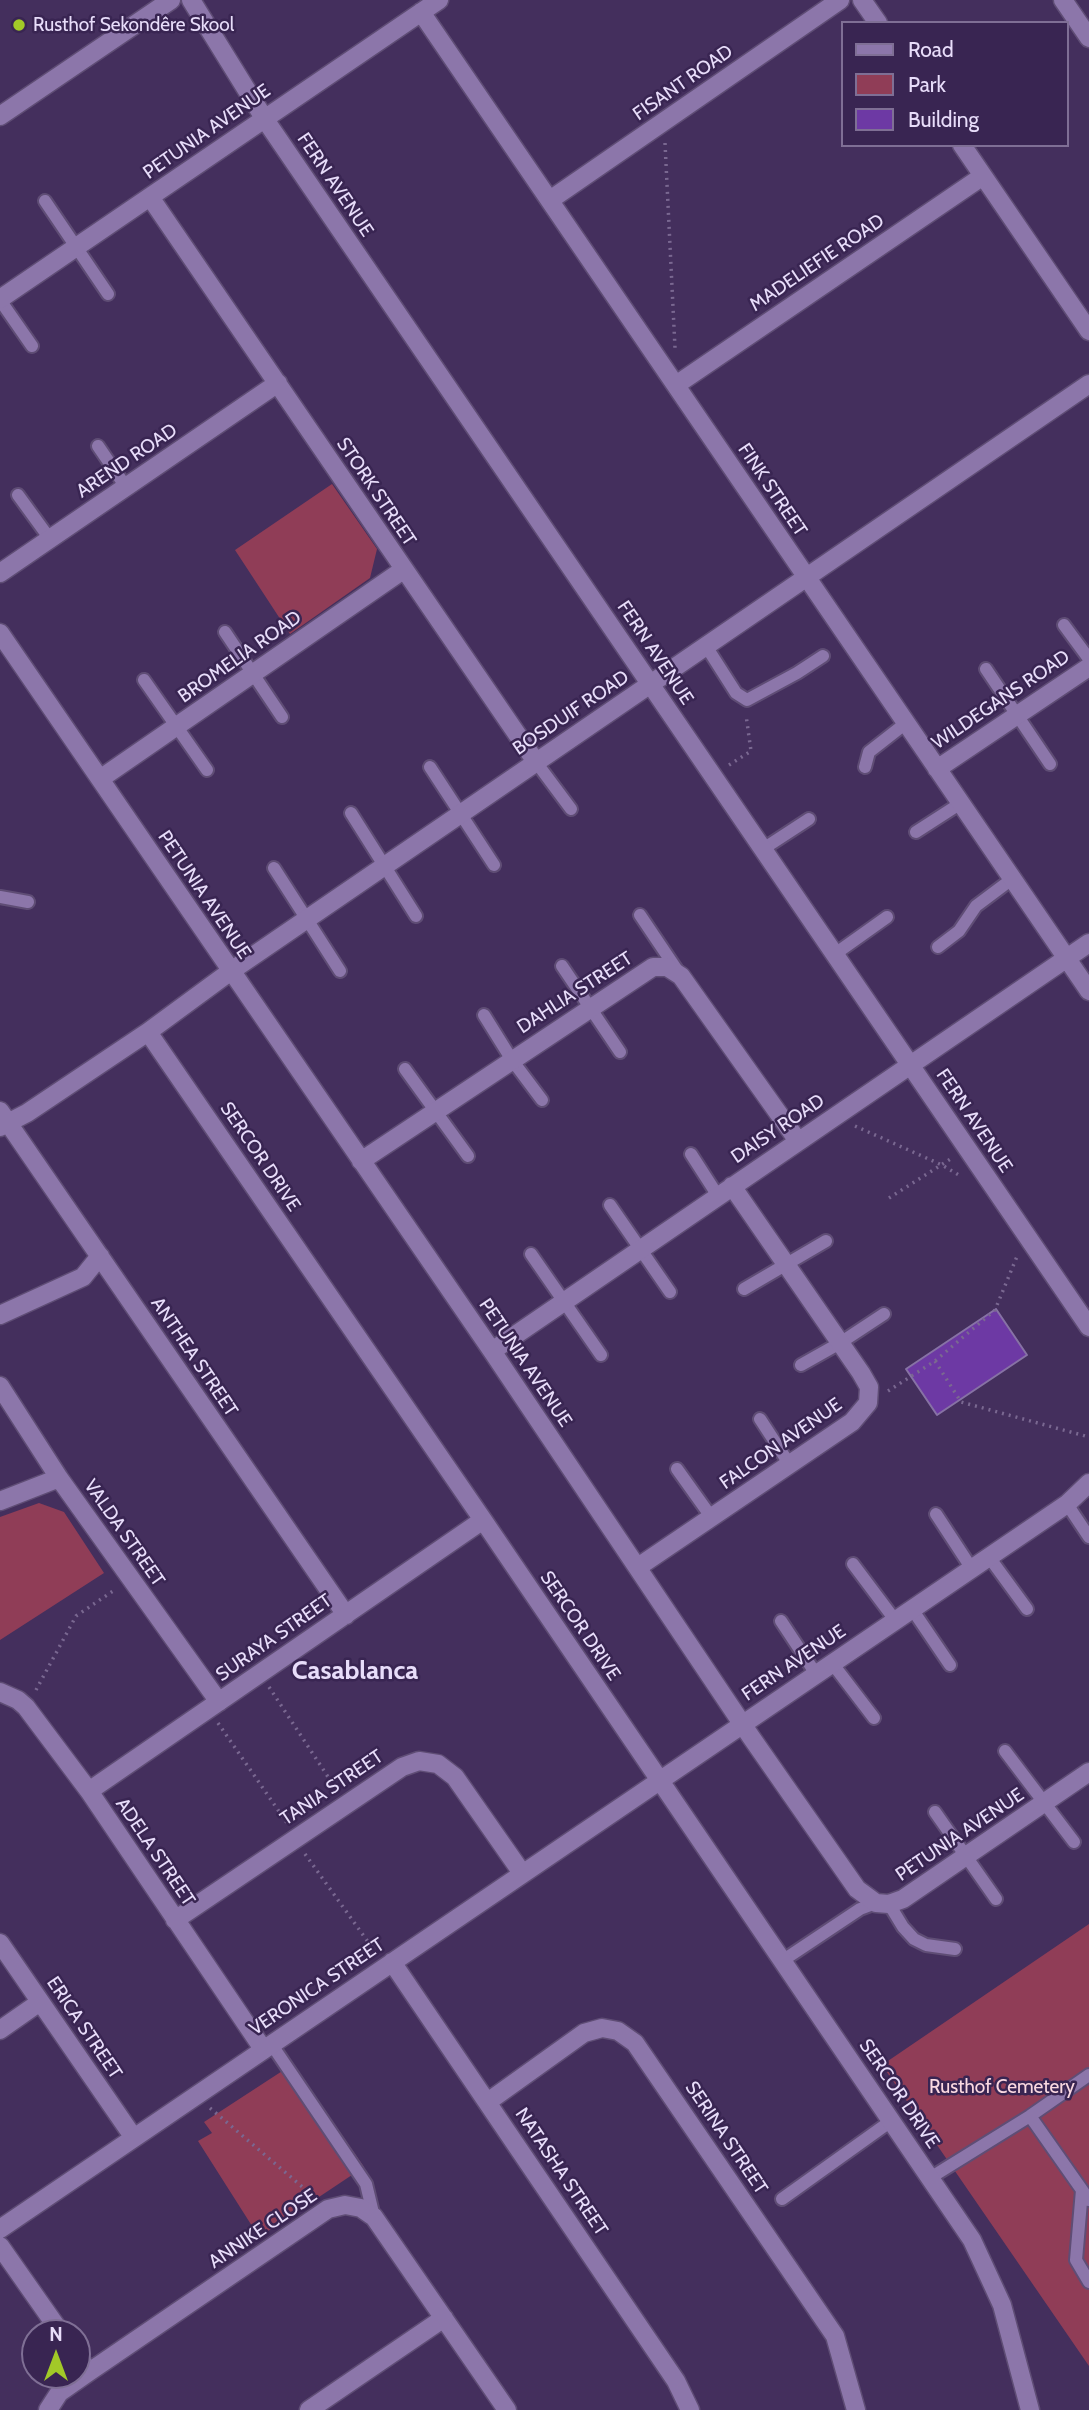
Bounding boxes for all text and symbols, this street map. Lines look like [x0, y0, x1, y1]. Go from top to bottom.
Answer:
place label: Rusthof Sekondêre Skool [33, 14, 234, 36]
marker: Rusthof Sekondêre Skool [11, 17, 27, 33]
legend [841, 21, 1068, 147]
text: Road [908, 37, 954, 62]
street label: FISANT ROAD [629, 40, 737, 126]
text: Park [908, 72, 946, 97]
street label: PETUNIA AVENUE [139, 80, 275, 184]
text: Building [908, 107, 979, 132]
street label: FERN AVENUE [292, 129, 378, 241]
street label: MADELIEFIE ROAD [745, 210, 889, 316]
street label: AREND ROAD [72, 419, 182, 503]
street label: STORK STREET [331, 434, 421, 550]
street label: FINK STREET [733, 439, 811, 541]
street label: FERN AVENUE [612, 597, 698, 709]
street label: BROMELIA ROAD [174, 606, 306, 708]
street label: WILDEGANS ROAD [928, 646, 1074, 754]
street label: BOSDUIF ROAD [509, 666, 633, 760]
street label: PETUNIA AVENUE [153, 826, 255, 964]
street label: DAHLIA STREET [513, 947, 637, 1039]
street label: FERN AVENUE [931, 1065, 1017, 1177]
street label: DAISY ROAD [727, 1089, 829, 1169]
street label: SERCOR DRIVE [215, 1098, 305, 1216]
street label: ANTHEA STREET [146, 1293, 242, 1421]
street label: PETUNIA AVENUE [474, 1294, 576, 1432]
street label: FALCON AVENUE [715, 1393, 847, 1495]
street label: VALDA STREET [79, 1475, 169, 1591]
street label: SERCOR DRIVE [535, 1567, 625, 1685]
street label: SURAYA STREET [212, 1590, 336, 1686]
street label: FERN AVENUE [738, 1620, 850, 1706]
district label: Casablanca [292, 1655, 418, 1687]
street label: TANIA STREET [276, 1745, 388, 1831]
street label: PETUNIA AVENUE [891, 1784, 1029, 1886]
street label: ADELA STREET [110, 1794, 200, 1910]
street label: VERONICA STREET [245, 1933, 389, 2041]
street label: ERICA STREET [41, 1973, 127, 2083]
street label: SERCOR DRIVE [854, 2035, 944, 2153]
park label: Rusthof Cemetery [929, 2076, 1075, 2098]
street label: SERINA STREET [680, 2077, 772, 2199]
street label: NATASHA STREET [510, 2104, 612, 2240]
street label: ANNIKE CLOSE [204, 2184, 322, 2274]
north arrow [21, 2319, 91, 2389]
text: N [49, 2323, 63, 2346]

